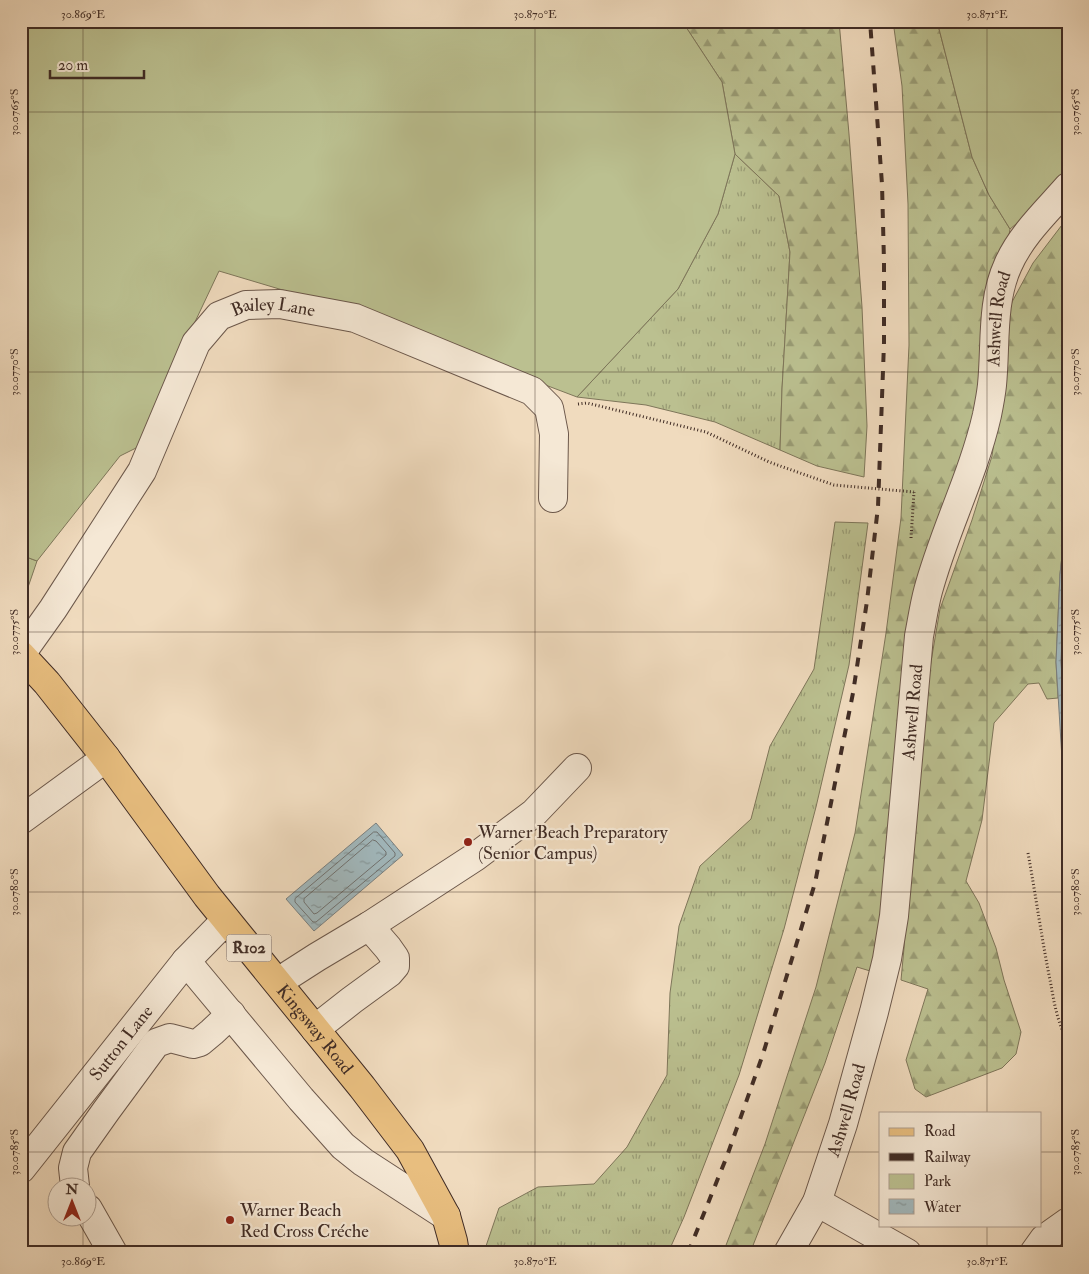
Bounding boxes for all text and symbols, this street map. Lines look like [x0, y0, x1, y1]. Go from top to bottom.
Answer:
text: 30.869°E [61, 7, 105, 22]
text: 30.870°E [513, 7, 557, 22]
text: 30.871°E [966, 7, 1008, 22]
scale bar [50, 48, 144, 80]
text: 20 m [58, 56, 88, 75]
text: 30.0765°S [7, 89, 22, 135]
text: 30.0765°S [1068, 89, 1083, 135]
street label: Ashwell Road [982, 268, 1016, 368]
street label: Bailey Lane [227, 292, 318, 322]
text: 30.0770°S [7, 348, 22, 396]
text: 30.0770°S [1068, 348, 1083, 396]
text: 30.0775°S [7, 609, 22, 655]
text: 30.0775°S [1068, 609, 1083, 655]
street label: Ashwell Road [896, 663, 928, 762]
place label: Warner Beach Preparatory (Senior Campus) [477, 821, 669, 865]
marker: Warner Beach Preparatory (Senior Campus) [462, 836, 474, 848]
text: 30.0780°S [7, 868, 22, 916]
text: 30.0780°S [1068, 868, 1083, 916]
road number: R102 [226, 934, 272, 961]
street label: Kingsway Road [272, 979, 358, 1079]
street label: Sutton Lane [84, 1000, 158, 1085]
street label: Ashwell Road [821, 1061, 871, 1161]
legend [879, 1112, 1042, 1226]
text: Road [924, 1122, 956, 1141]
text: 30.0785°S [7, 1129, 22, 1175]
text: 30.0785°S [1068, 1129, 1083, 1175]
text: Railway [924, 1148, 971, 1167]
text: Park [924, 1172, 951, 1191]
north arrow [48, 1176, 98, 1226]
text: N [65, 1181, 79, 1198]
text: Water [923, 1198, 961, 1217]
place label: Warner Beach Red Cross Créche [239, 1199, 369, 1243]
marker: Warner Beach Red Cross Créche [224, 1214, 236, 1226]
text: 30.869°E [61, 1254, 105, 1269]
text: 30.870°E [513, 1254, 557, 1269]
text: 30.871°E [966, 1254, 1008, 1269]

